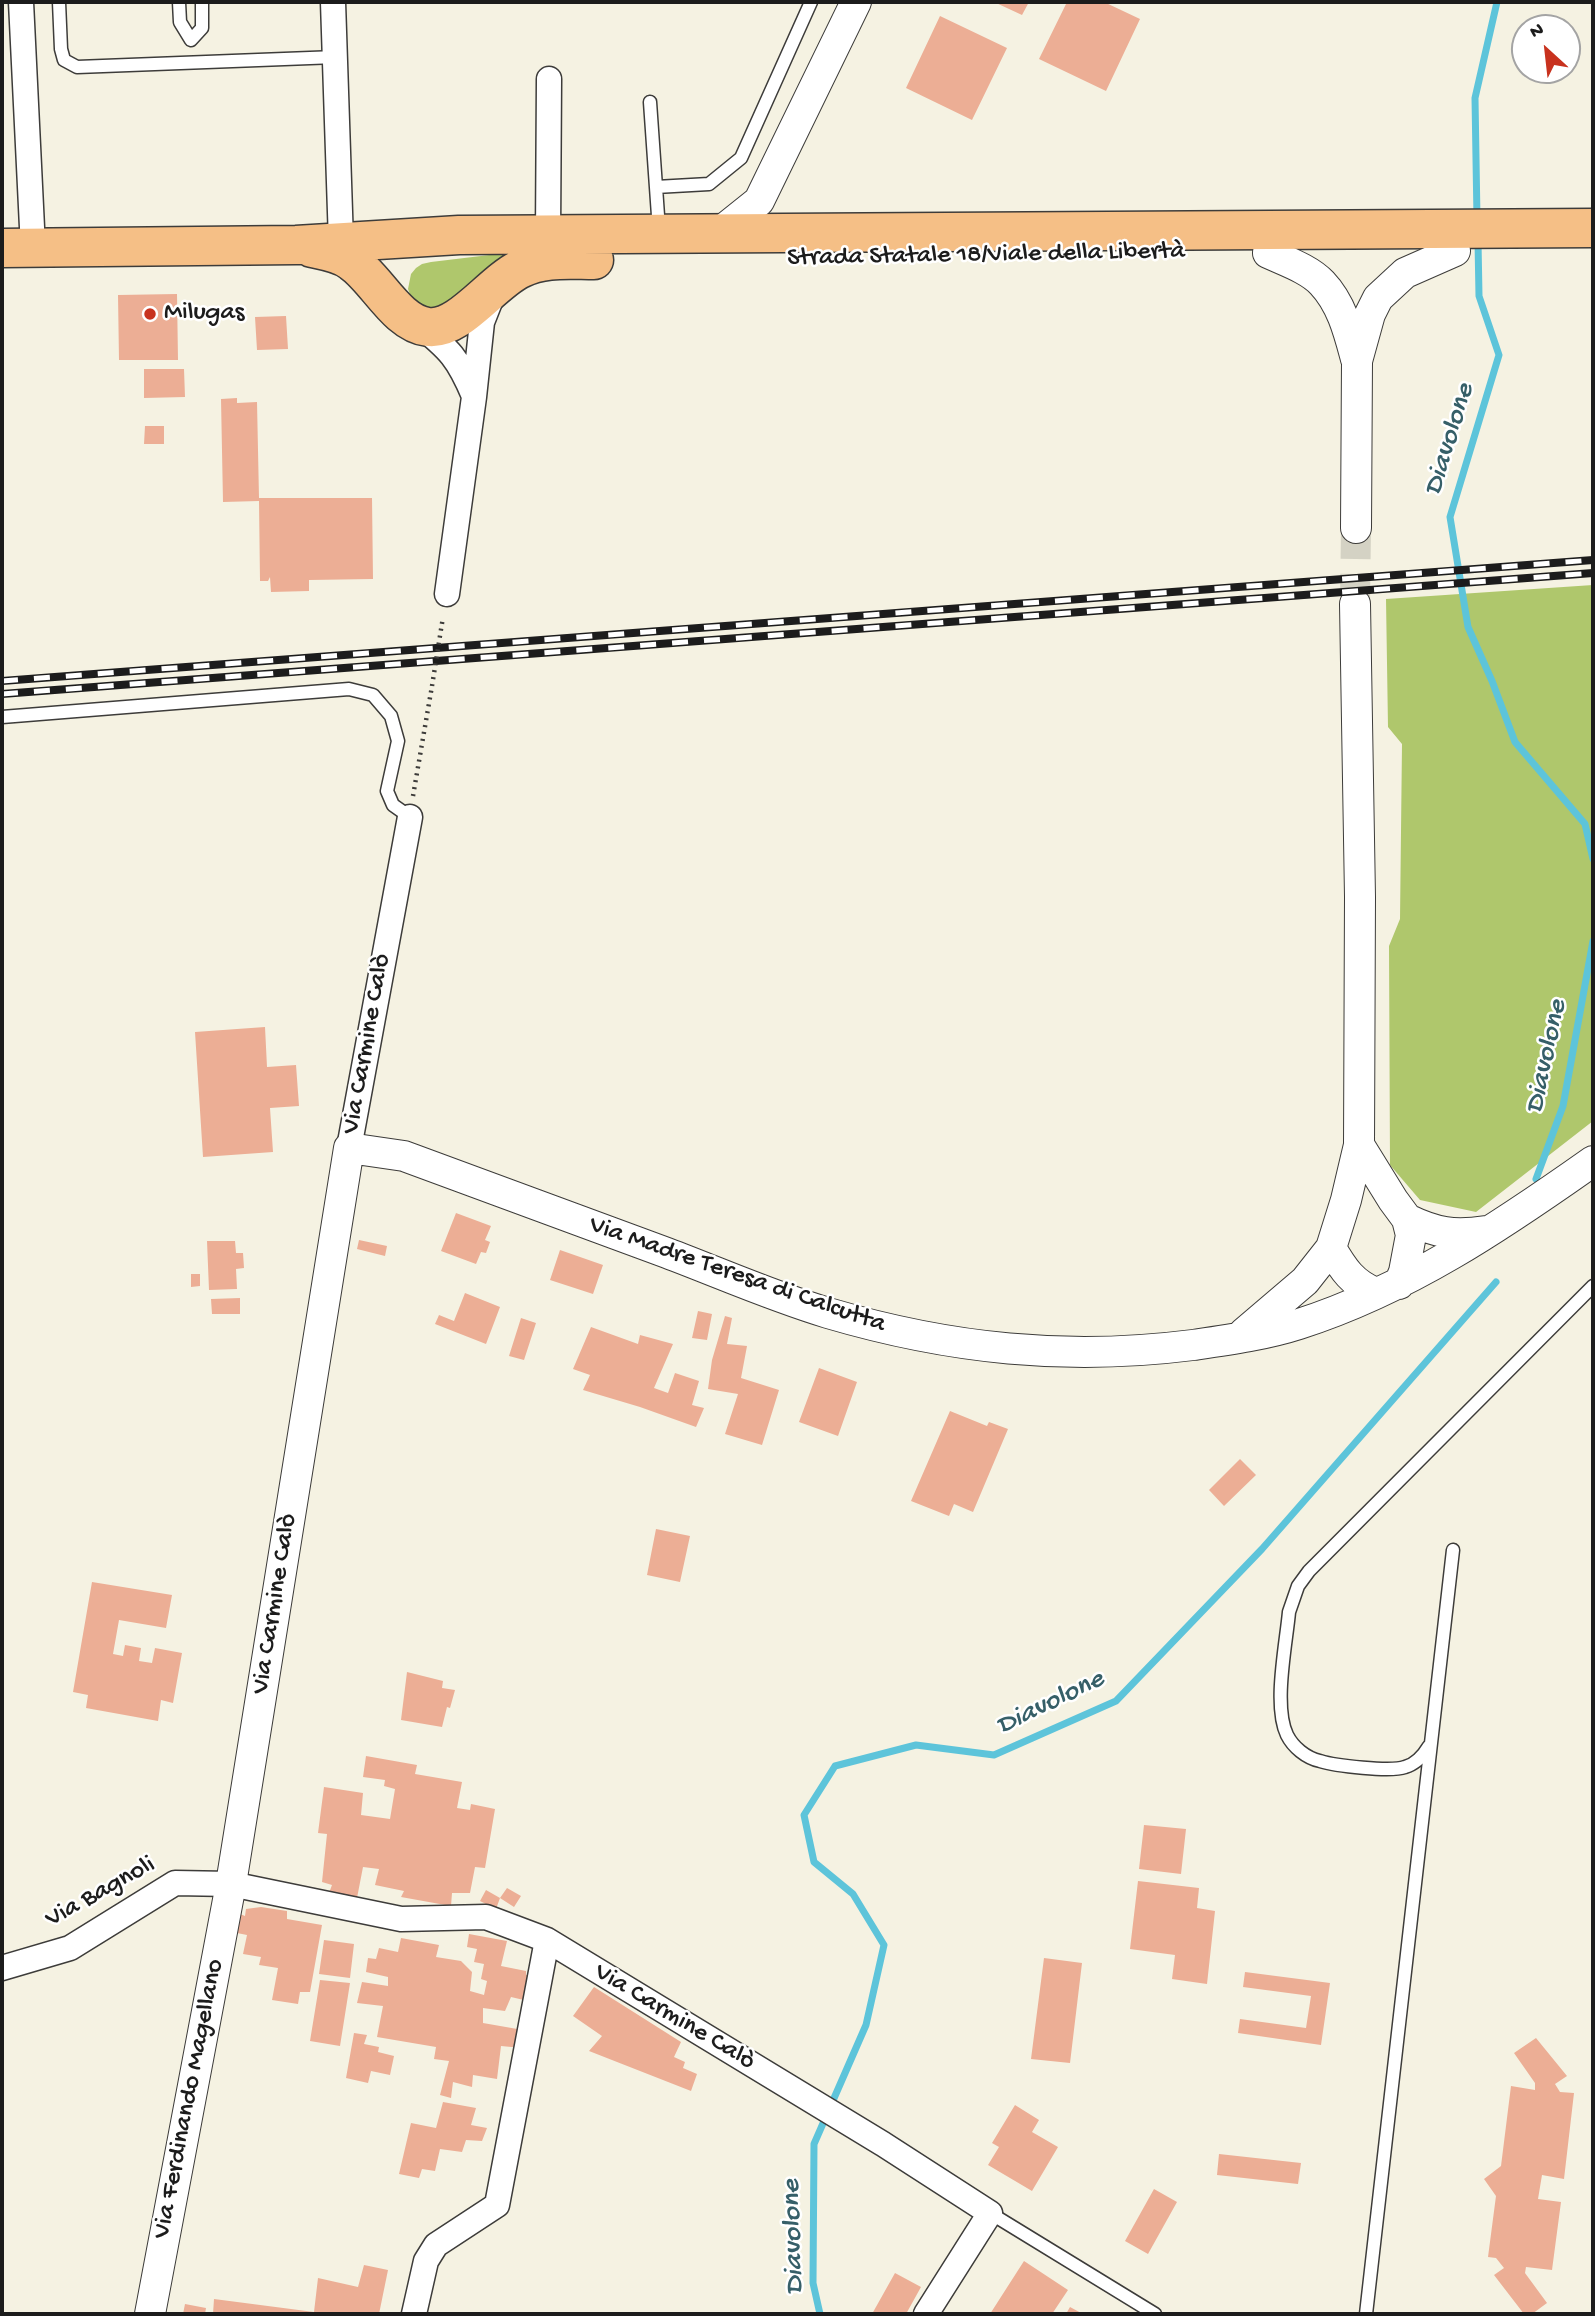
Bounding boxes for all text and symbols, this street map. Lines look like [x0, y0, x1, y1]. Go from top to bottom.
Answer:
north arrow [1511, 14, 1581, 84]
text: N [1526, 19, 1548, 45]
street label: Strada Statale 18/Viale della Libertà [787, 237, 1185, 275]
place label: Milugas [164, 298, 244, 330]
marker: Milugas [142, 306, 158, 322]
water label: Diavolone [1418, 380, 1484, 500]
street label: Via Carmine Calò [337, 952, 399, 1136]
water label: Diavolone [1520, 997, 1576, 1117]
street label: Via Madre Teresa di Calcutta [585, 1211, 889, 1341]
street label: Via Carmine Calò [246, 1512, 306, 1696]
water label: Diavolone [992, 1664, 1110, 1744]
street label: Via Bagnoli [41, 1850, 161, 1936]
street label: Via Ferdinando Magellano [148, 1957, 232, 2241]
street label: Via Carmine Calò [588, 1958, 760, 2078]
water label: Diavolone [776, 2179, 814, 2295]

